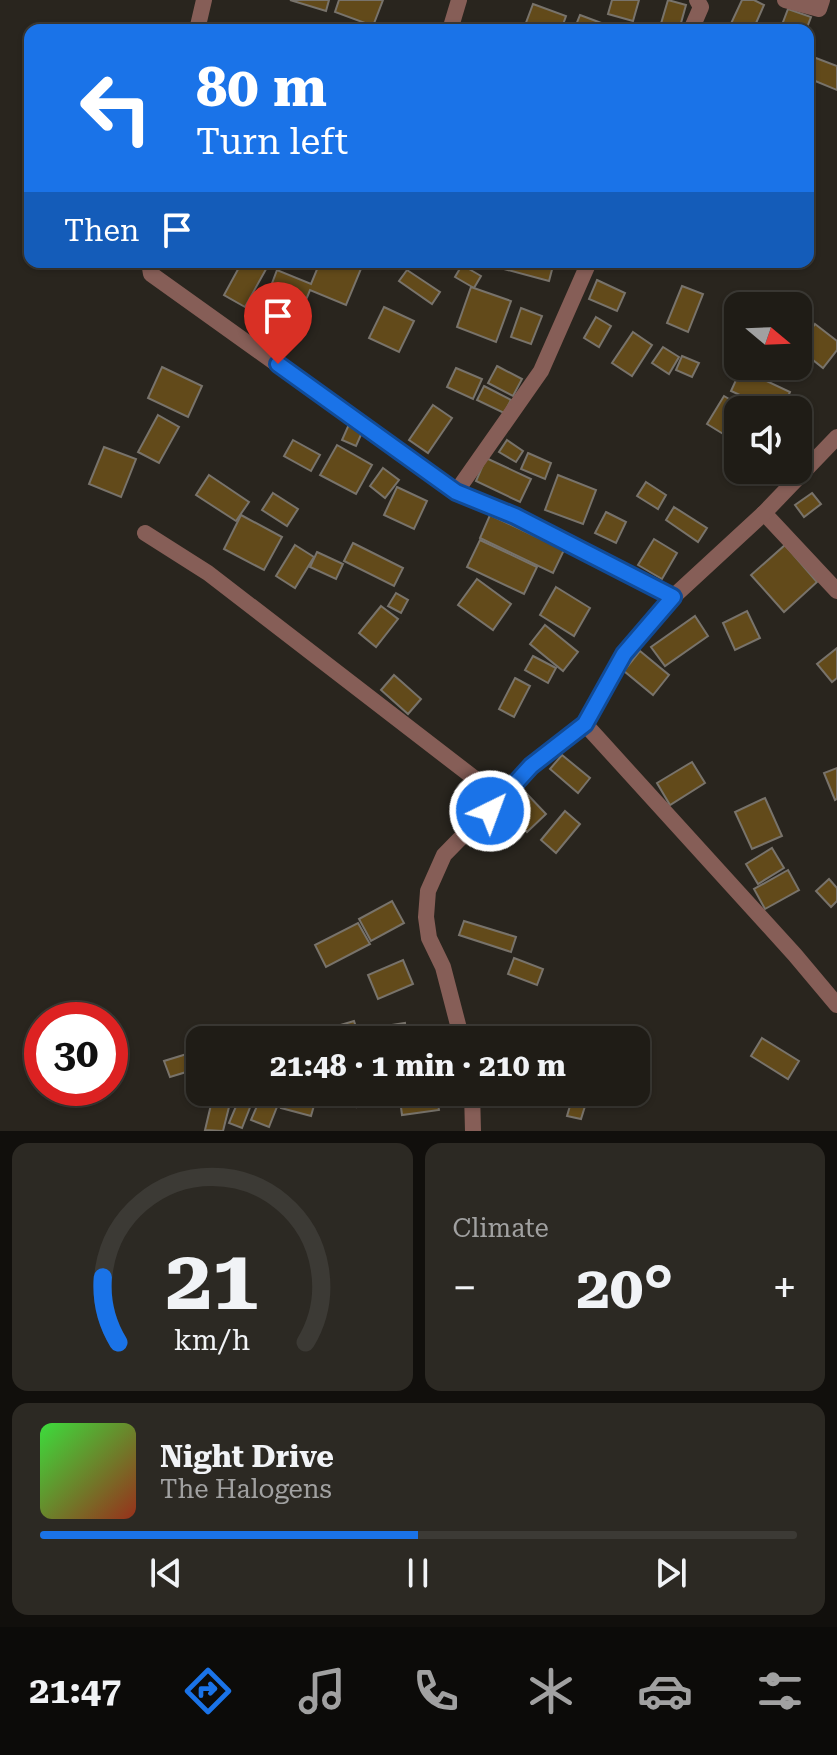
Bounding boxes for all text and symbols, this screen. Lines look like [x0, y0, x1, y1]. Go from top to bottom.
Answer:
text: 80 m [196, 54, 327, 120]
icon: left [64, 56, 168, 160]
text: Turn left [196, 121, 348, 163]
icon: arrive [155, 208, 199, 252]
text: Then [64, 213, 139, 248]
pin [244, 282, 312, 364]
north arrow [724, 292, 812, 380]
map controls [724, 292, 812, 484]
icon: arrive [256, 294, 300, 338]
button: sound [724, 396, 812, 484]
position arrow [448, 769, 532, 853]
speed limit sign: 30 [24, 1002, 128, 1106]
text: 21:48 · 1 min · 210 m [270, 1048, 566, 1083]
text: Climate [453, 1213, 549, 1243]
text: 21 [166, 1232, 259, 1329]
text: 20° [576, 1252, 673, 1323]
text: − [453, 1262, 477, 1314]
text: + [772, 1262, 797, 1314]
text: km/h [174, 1323, 251, 1357]
text: Night Drive [160, 1439, 334, 1474]
text: The Halogens [160, 1474, 332, 1504]
icon: previous [144, 1551, 188, 1595]
icon: pause [396, 1551, 440, 1595]
icon: next [649, 1551, 693, 1595]
icon: directions [180, 1663, 236, 1719]
icon: music [294, 1663, 350, 1719]
icon: phone [408, 1663, 464, 1719]
icon: climate [523, 1663, 579, 1719]
icon: car [637, 1663, 693, 1719]
icon: filters [752, 1663, 808, 1719]
text: 21:47 [29, 1670, 121, 1712]

